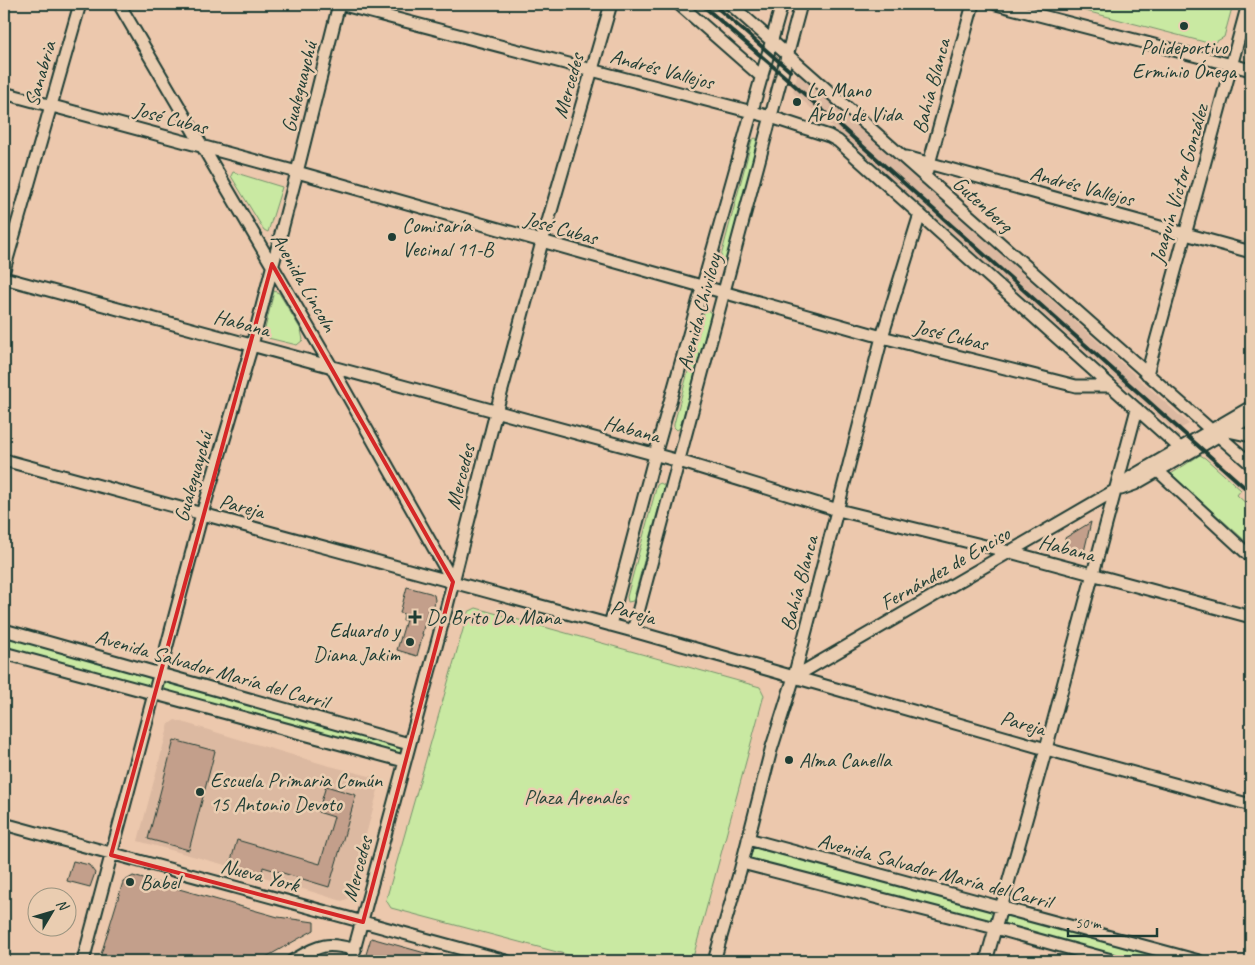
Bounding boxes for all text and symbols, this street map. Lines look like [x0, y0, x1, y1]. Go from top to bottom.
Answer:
marker: Polideportivo Erminio Ónega [1178, 20, 1190, 32]
street label: Bahía Blanca [906, 33, 957, 136]
place label: Polideportivo Erminio Ónega [1132, 34, 1238, 84]
street label: Sanabria [18, 37, 62, 110]
street label: Gualeguaychú [275, 37, 323, 135]
street label: Andrés Vallejos [608, 43, 718, 96]
street label: Mercedes [546, 49, 590, 121]
place label: La Mano Árbol de Vida [807, 77, 904, 127]
street label: José Cubas [131, 96, 212, 141]
marker: La Mano Árbol de Vida [791, 96, 803, 108]
street label: Joaquín Victor González [1144, 99, 1215, 268]
street label: Andrés Vallejos [1028, 160, 1138, 213]
street label: Gutenberg [947, 170, 1020, 239]
street label: José Cubas [521, 205, 602, 251]
place label: Comisaría Vecinal 11-B [402, 212, 495, 262]
street label: Avenida Lincoln [265, 228, 343, 337]
marker: Comisaría Vecinal 11-B [386, 231, 398, 243]
street label: Avenida Chivilcoy [671, 249, 728, 373]
street label: Habana [211, 303, 275, 344]
street label: José Cubas [911, 313, 992, 357]
street label: Habana [601, 409, 665, 450]
street label: Gualeguaychú [168, 427, 219, 525]
street label: Mercedes [439, 440, 481, 512]
street label: Pareja [217, 488, 270, 525]
street label: Fernández de Enciso [875, 520, 1016, 616]
street label: Habana [1036, 528, 1100, 569]
street label: Bahía Blanca [774, 530, 825, 633]
street label: Pareja [608, 594, 661, 631]
place label: Do Brito Da Mana [426, 604, 563, 630]
marker: Do Brito Da Mana [408, 610, 422, 624]
place label: Eduardo y Diana Jakim [313, 617, 402, 667]
street label: Avenida Salvador María del Carril [93, 623, 335, 716]
marker: Eduardo y Diana Jakim [404, 636, 416, 648]
street label: Pareja [998, 704, 1051, 742]
place label: Alma Canella [799, 747, 893, 773]
marker: Alma Canella [783, 754, 795, 766]
place label: Escuela Primaria Común 15 Antonio Devoto [210, 767, 383, 817]
park label: Plaza Arenales [524, 784, 630, 810]
marker: Escuela Primaria Común 15 Antonio Devoto [194, 786, 206, 798]
street label: Avenida Salvador María del Carril [815, 827, 1058, 916]
street label: Mercedes [336, 832, 379, 904]
street label: Nueva York [218, 852, 303, 898]
place label: Babel [140, 869, 183, 895]
marker: Babel [124, 876, 136, 888]
north arrow [28, 888, 78, 938]
text: N [52, 896, 73, 915]
scale bar [1068, 905, 1156, 937]
text: 50 m [1075, 914, 1102, 933]

